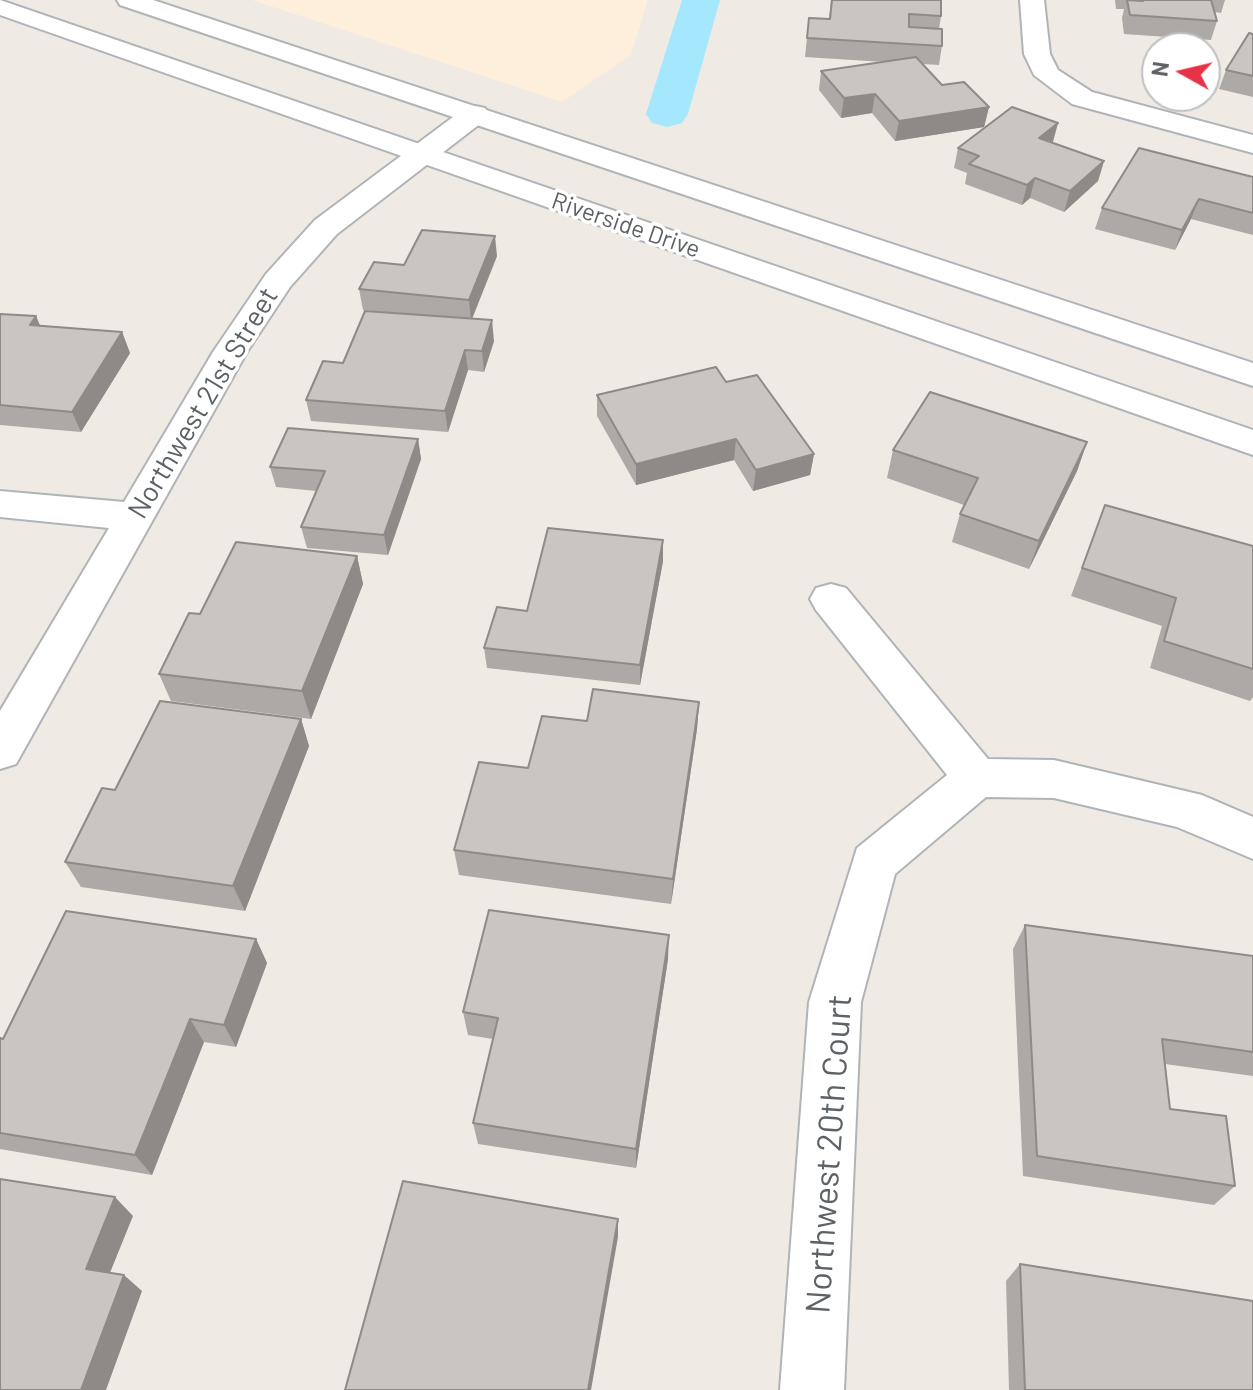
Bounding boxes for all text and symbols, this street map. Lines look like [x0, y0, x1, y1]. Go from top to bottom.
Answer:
north arrow [1141, 32, 1221, 112]
text: N [1145, 60, 1173, 78]
street label: Riverside Drive [548, 186, 704, 264]
street label: Northwest 21st Street [121, 281, 285, 525]
street label: Northwest 20th Court [798, 993, 860, 1315]

